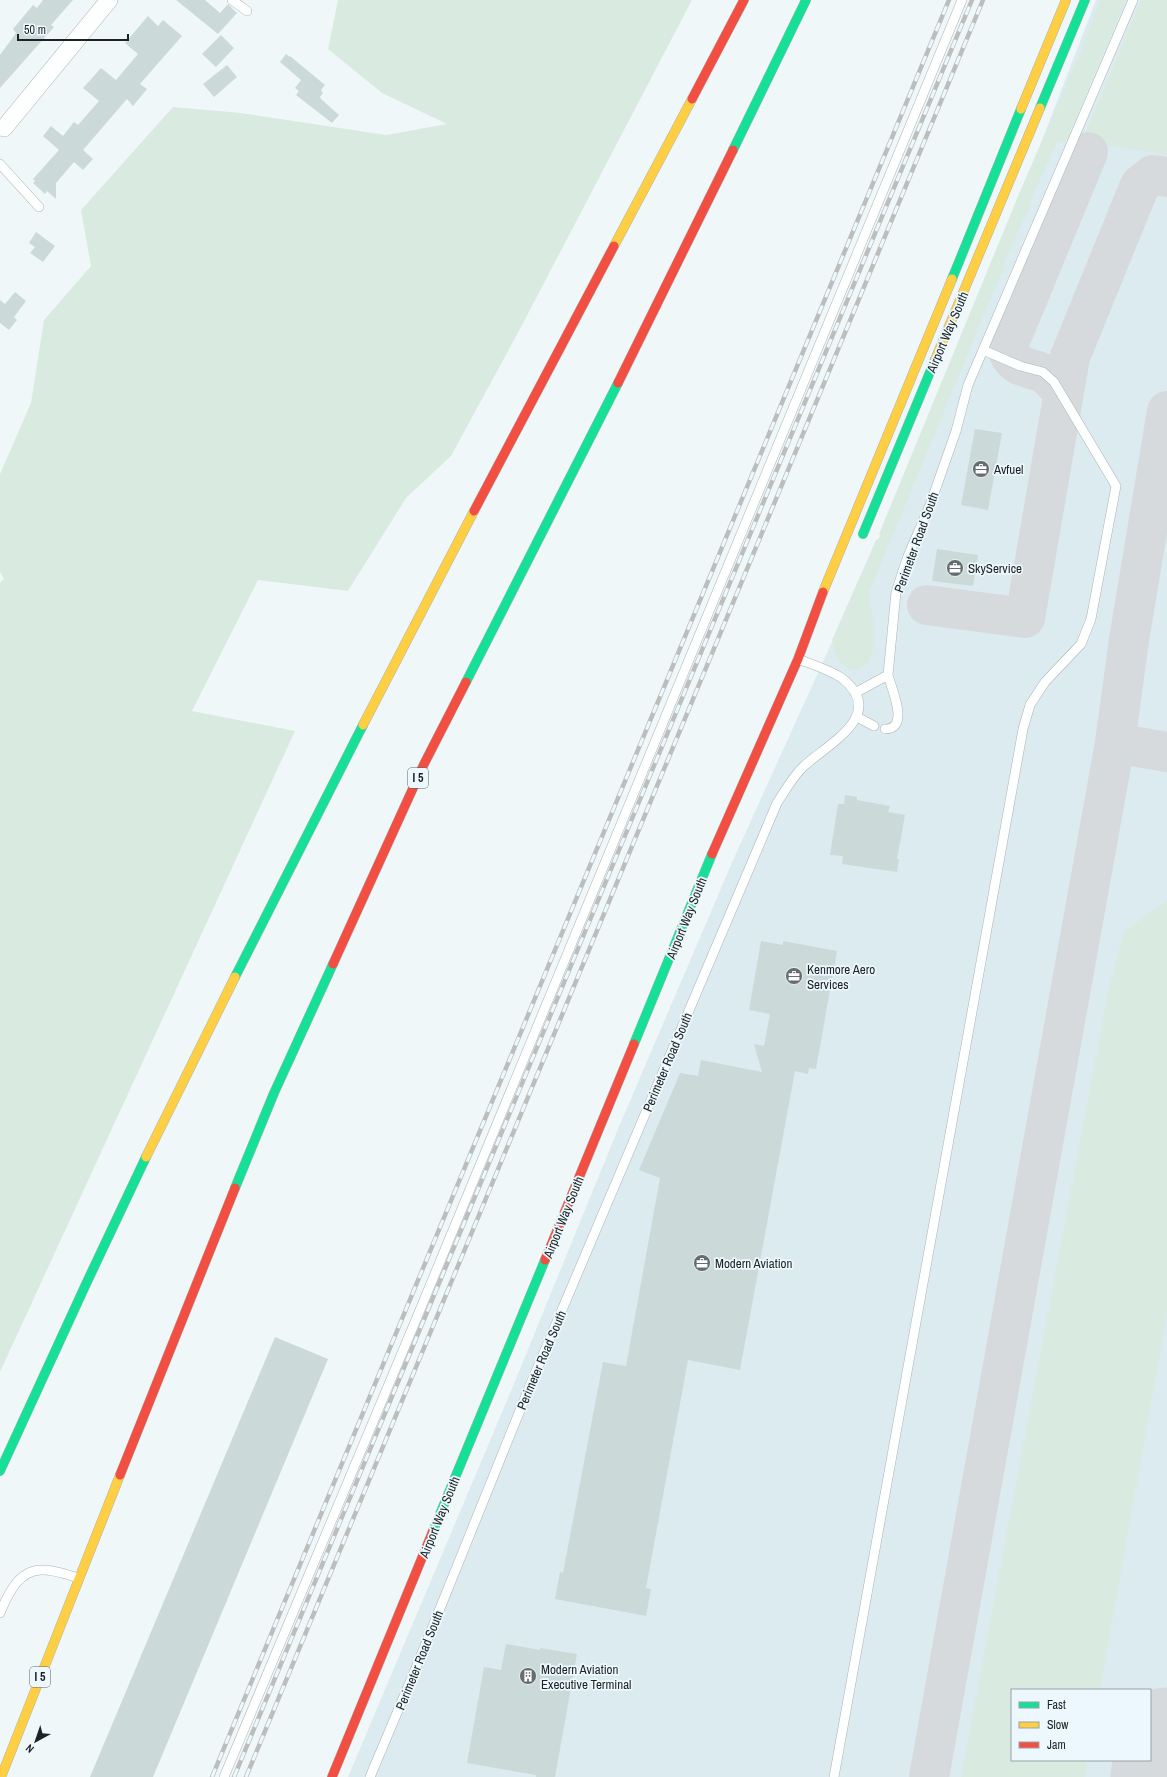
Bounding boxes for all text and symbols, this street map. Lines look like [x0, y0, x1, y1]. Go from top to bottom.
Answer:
scale bar [18, 16, 128, 42]
text: 50 m [24, 22, 46, 38]
street label: Airport Way South [922, 289, 972, 376]
office icon: Avfuel [971, 459, 991, 479]
place label: Avfuel [993, 461, 1023, 478]
street label: Perimeter Road South [890, 489, 943, 595]
office icon: SkyService [945, 558, 965, 578]
place label: SkyService [968, 560, 1022, 577]
road number: I 5 [408, 768, 428, 788]
street label: Airport Way South [662, 875, 711, 963]
place label: Kenmore Aero Services [807, 961, 875, 993]
office icon: Kenmore Aero Services [784, 966, 804, 986]
street label: Perimeter Road South [639, 1010, 696, 1114]
street label: Airport Way South [539, 1174, 588, 1262]
office icon: Modern Aviation [692, 1253, 712, 1273]
place label: Modern Aviation [715, 1255, 793, 1272]
street label: Perimeter Road South [513, 1308, 570, 1412]
street label: Airport Way South [415, 1474, 464, 1562]
street label: Perimeter Road South [392, 1608, 447, 1713]
place label: Modern Aviation Executive Terminal [541, 1661, 631, 1693]
building icon: Modern Aviation Executive Terminal [518, 1666, 538, 1686]
road number: I 5 [30, 1667, 50, 1687]
legend [1011, 1689, 1151, 1761]
text: Fast [1047, 1697, 1066, 1713]
text: Slow [1047, 1717, 1069, 1733]
north arrow [16, 1721, 56, 1761]
text: Jam [1047, 1737, 1066, 1753]
text: N [23, 1741, 37, 1756]

